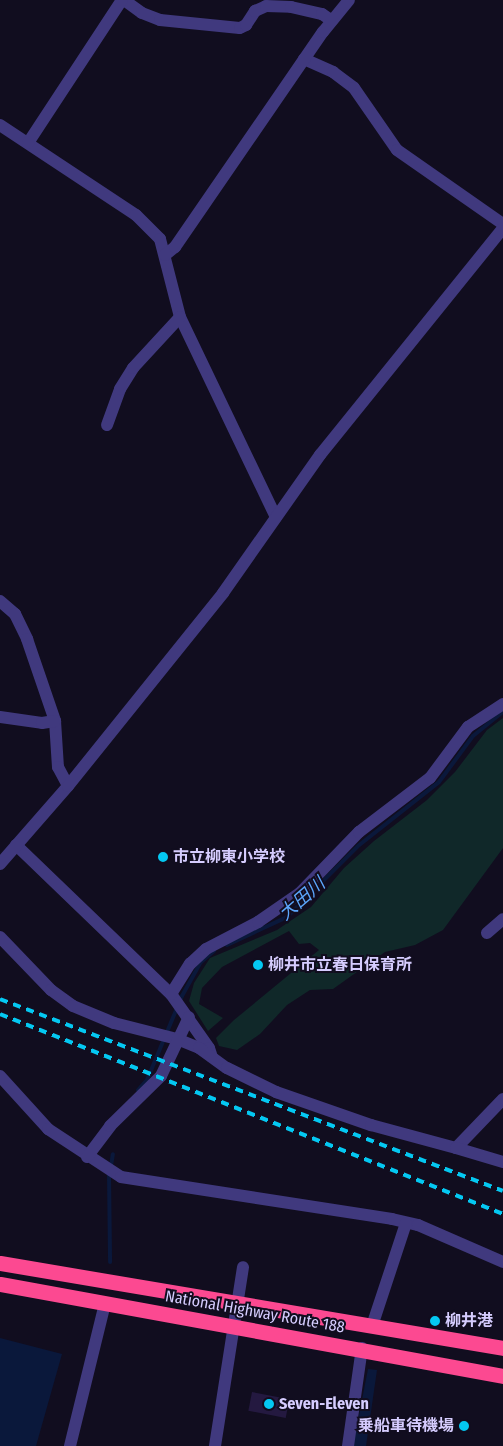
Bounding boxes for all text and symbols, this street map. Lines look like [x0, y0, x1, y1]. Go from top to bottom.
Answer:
place label: 市立柳東小学校 [173, 847, 285, 867]
marker: 市立柳東小学校 [157, 851, 169, 863]
water label: 大田川 [275, 873, 329, 925]
place label: 柳井市立春日保育所 [268, 955, 412, 975]
marker: 柳井市立春日保育所 [252, 959, 264, 971]
street label: National Highway Route 188 [164, 1287, 346, 1337]
place label: 柳井港 [445, 1311, 493, 1331]
marker: 柳井港 [429, 1315, 441, 1327]
place label: Seven-Eleven [279, 1394, 369, 1414]
marker: Seven-Eleven [263, 1398, 275, 1410]
place label: 乗船車待機場 [358, 1416, 454, 1436]
marker: 乗船車待機場 [458, 1420, 470, 1432]

